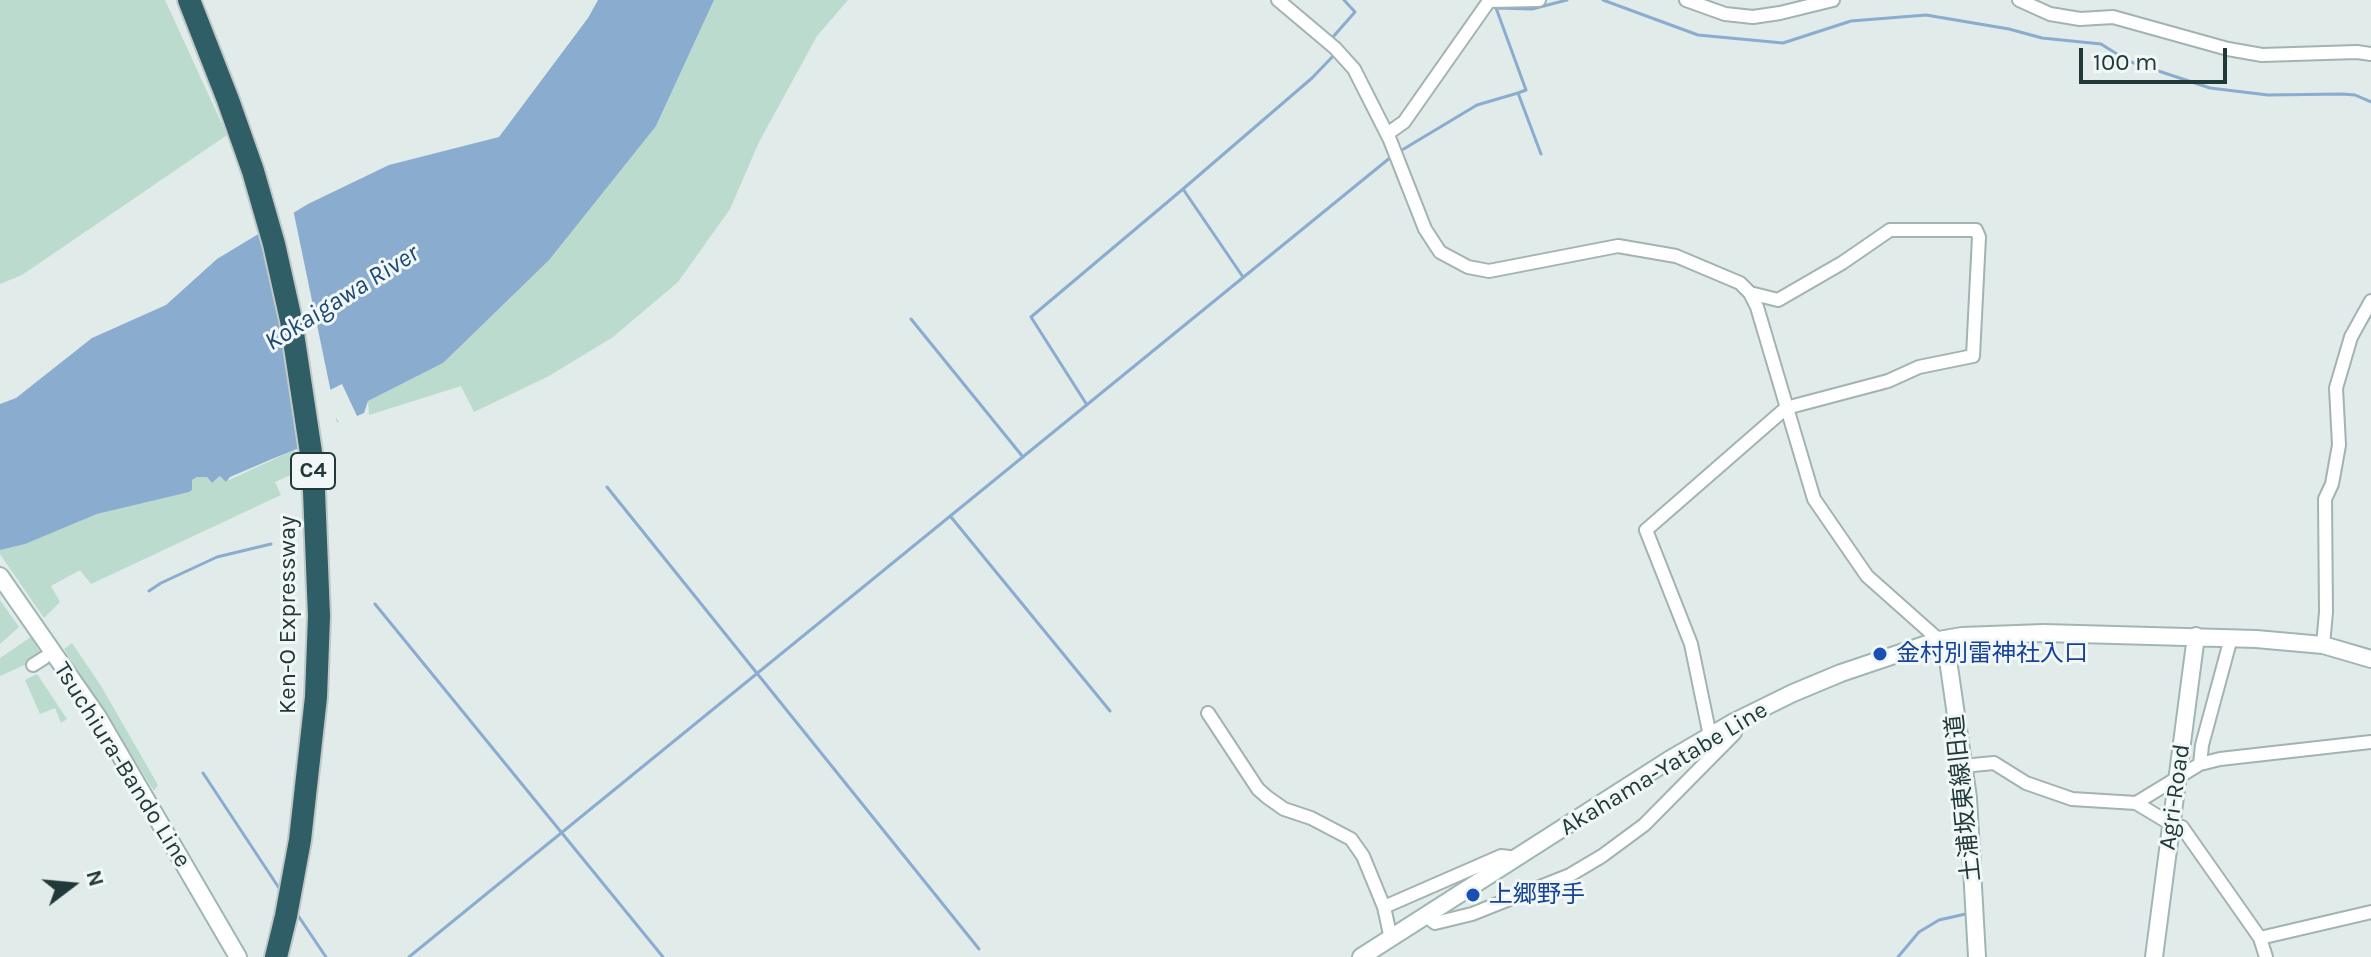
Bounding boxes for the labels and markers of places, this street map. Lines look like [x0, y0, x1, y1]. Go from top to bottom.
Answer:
place label: 金村別雷神社入口 [1896, 640, 2088, 668]
marker: 金村別雷神社入口 [1871, 645, 1889, 663]
place label: 上郷野手 [1489, 881, 1585, 909]
marker: 上郷野手 [1464, 886, 1482, 904]

